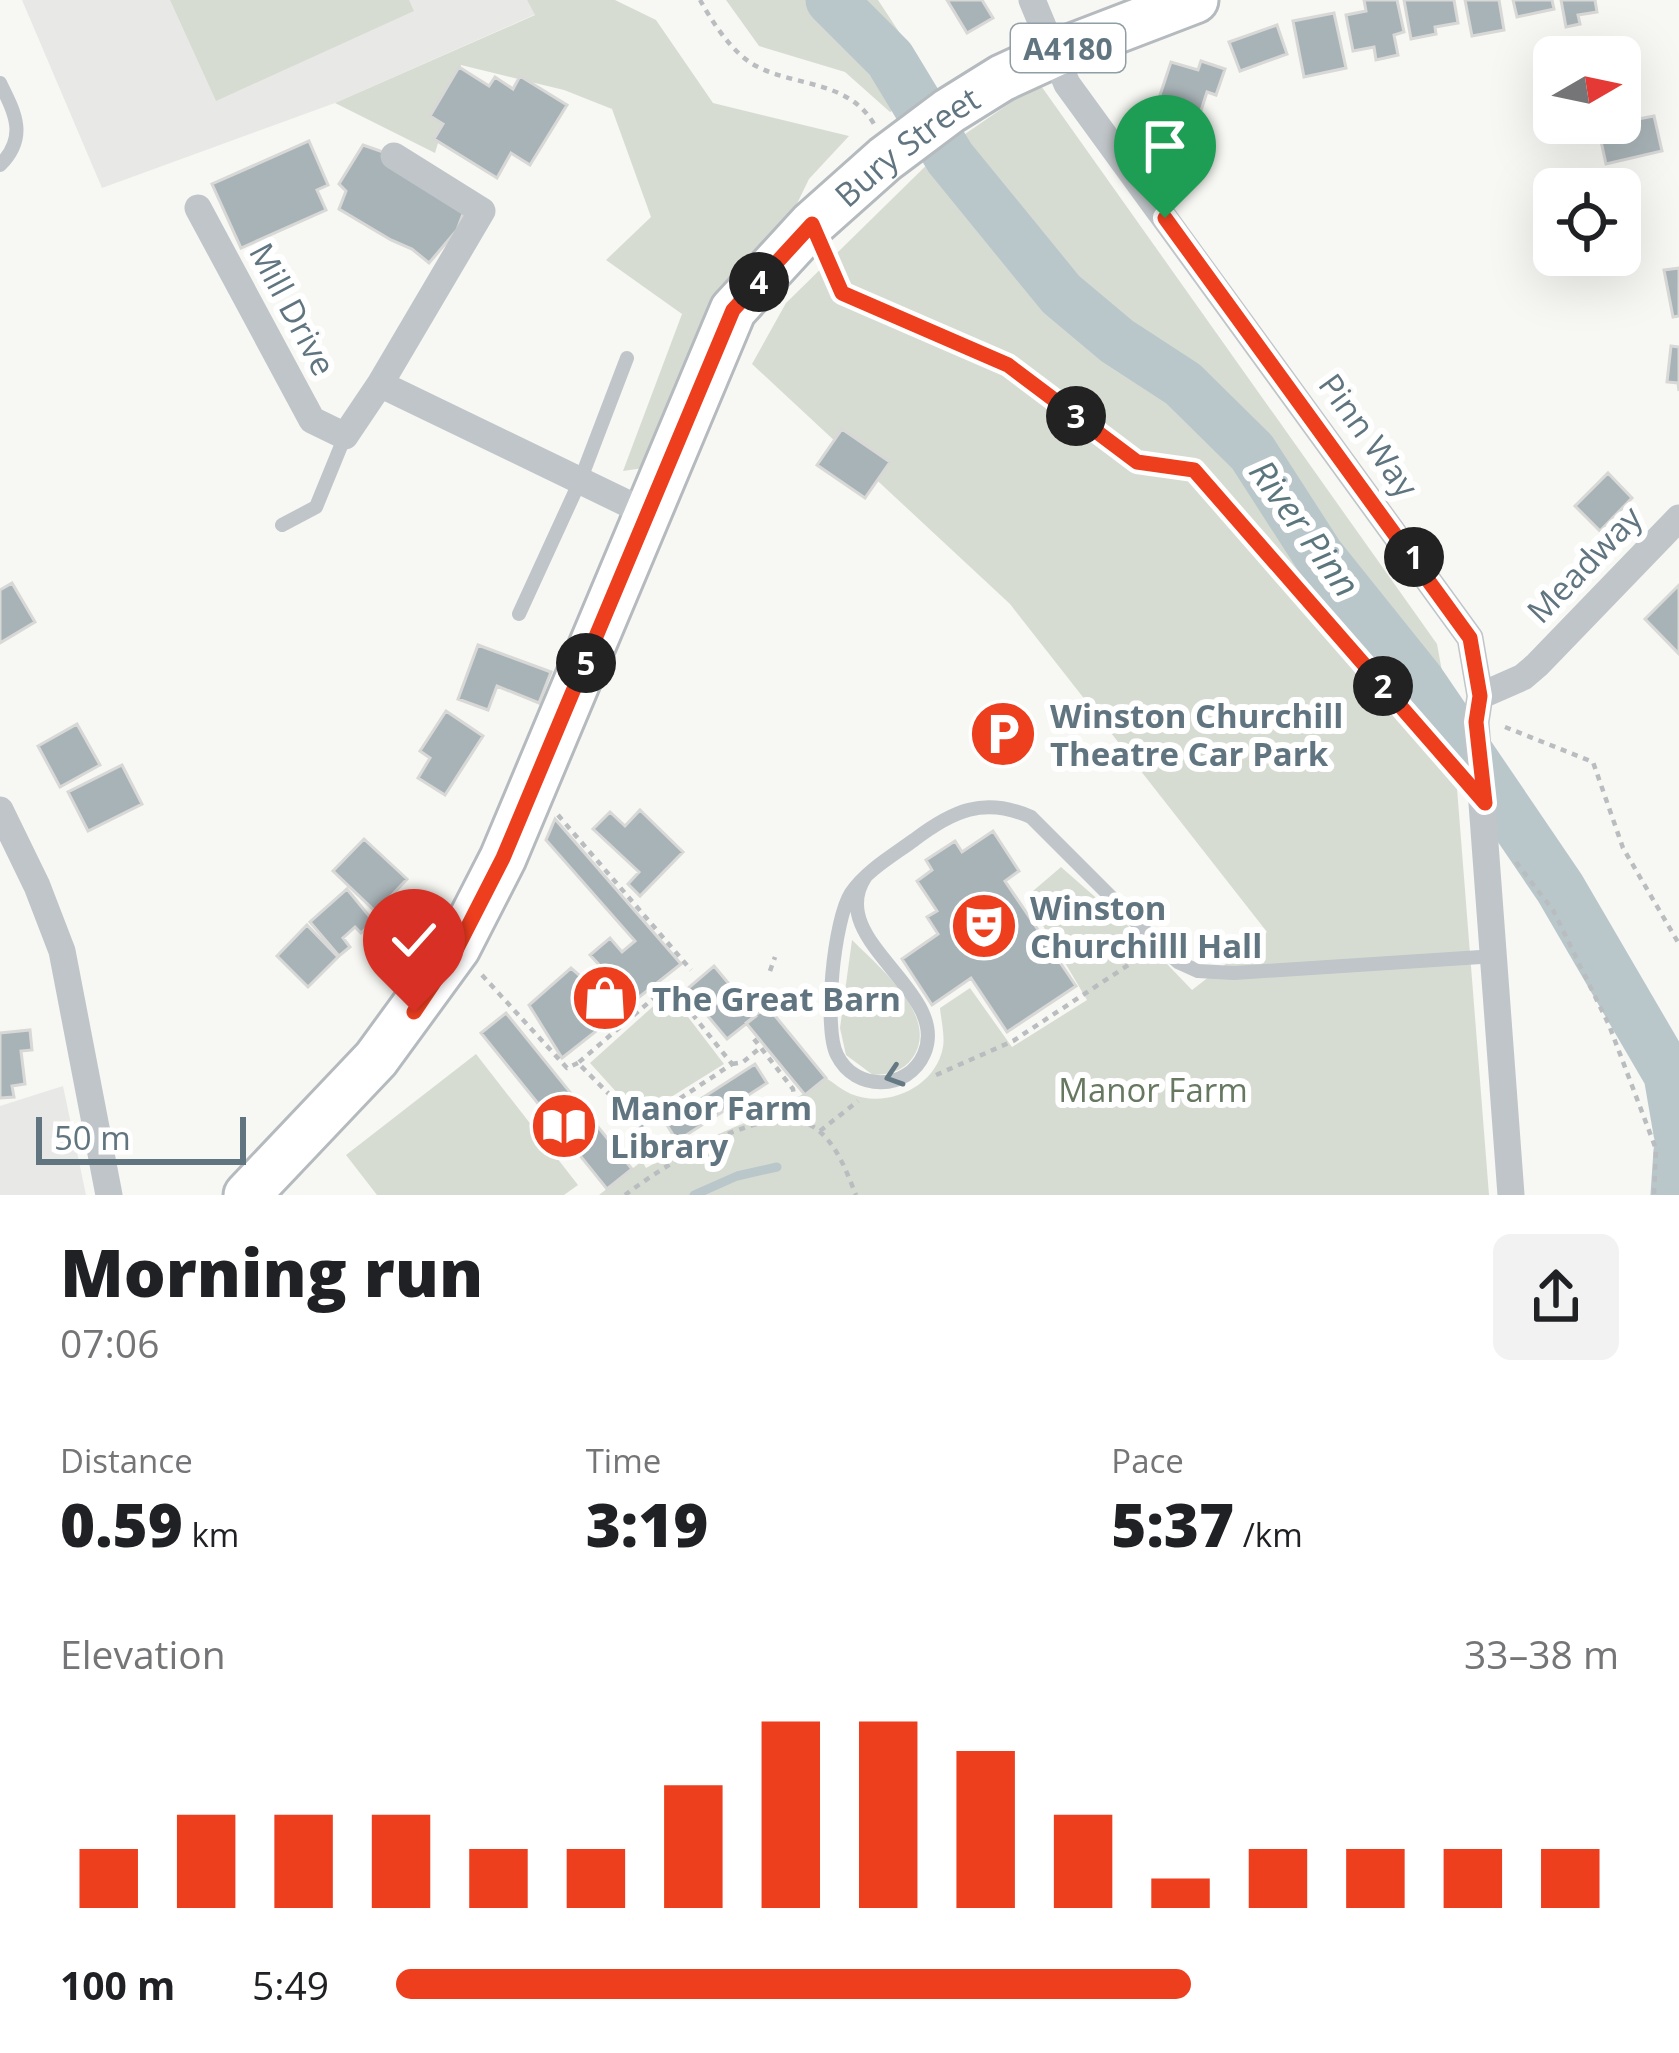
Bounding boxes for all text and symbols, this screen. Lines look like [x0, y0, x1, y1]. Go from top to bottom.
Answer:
road number: A4180 [1011, 24, 1125, 72]
north arrow [1533, 36, 1641, 144]
map controls [1533, 36, 1641, 276]
street label: Bury Street [825, 75, 988, 216]
pin [1114, 95, 1216, 218]
icon: arrive [1132, 113, 1198, 179]
button: locate [1533, 168, 1641, 276]
street label: Mill Drive [239, 235, 347, 383]
pin: 4 [729, 252, 789, 312]
text: 4 [750, 259, 768, 304]
street label: Pinn Way [1309, 364, 1429, 506]
pin: 3 [1046, 386, 1106, 446]
text: 3 [1067, 393, 1085, 438]
water label: River Pinn [1239, 449, 1371, 607]
street label: Meadway [1517, 495, 1652, 633]
pin: 1 [1384, 527, 1444, 587]
text: 1 [1405, 534, 1423, 579]
pin: 5 [556, 633, 616, 693]
text: 5 [577, 640, 595, 685]
pin: 2 [1353, 656, 1413, 716]
text: 2 [1374, 663, 1392, 708]
place label: Winston Churchill Theatre Car Park [1050, 693, 1343, 776]
parking icon: Winston Churchill Theatre Car Park [968, 699, 1038, 769]
place label: Winston Churchilll Hall [1030, 885, 1262, 968]
pin [363, 889, 465, 1012]
theatre icon: Winston Churchilll Hall [949, 891, 1019, 961]
icon: check [381, 907, 447, 973]
shop icon: The Great Barn [570, 963, 640, 1033]
place label: The Great Barn [652, 976, 901, 1021]
one-way arrow [885, 1062, 905, 1087]
park label: Manor Farm [1058, 1067, 1248, 1112]
place label: Manor Farm Library [610, 1085, 812, 1168]
library icon: Manor Farm Library [529, 1091, 599, 1161]
scale bar [36, 1111, 246, 1164]
text: 50 m [54, 1115, 131, 1160]
text: Morning run [60, 1226, 483, 1316]
button: share [1493, 1234, 1619, 1360]
text: 07:06 [60, 1316, 159, 1369]
text: Distance [60, 1438, 193, 1483]
text: Time [586, 1438, 661, 1483]
text: Pace [1111, 1438, 1184, 1483]
text: 0.59 [60, 1483, 183, 1565]
text: 3:19 [586, 1483, 708, 1565]
text: 5:37 [1111, 1483, 1234, 1565]
text: km [183, 1512, 239, 1557]
text: /km [1234, 1512, 1303, 1557]
text: Elevation [60, 1627, 226, 1680]
text: 33–38 m [1464, 1627, 1619, 1680]
text: 100 m [60, 1958, 175, 2011]
text: 5:49 [252, 1958, 329, 2011]

